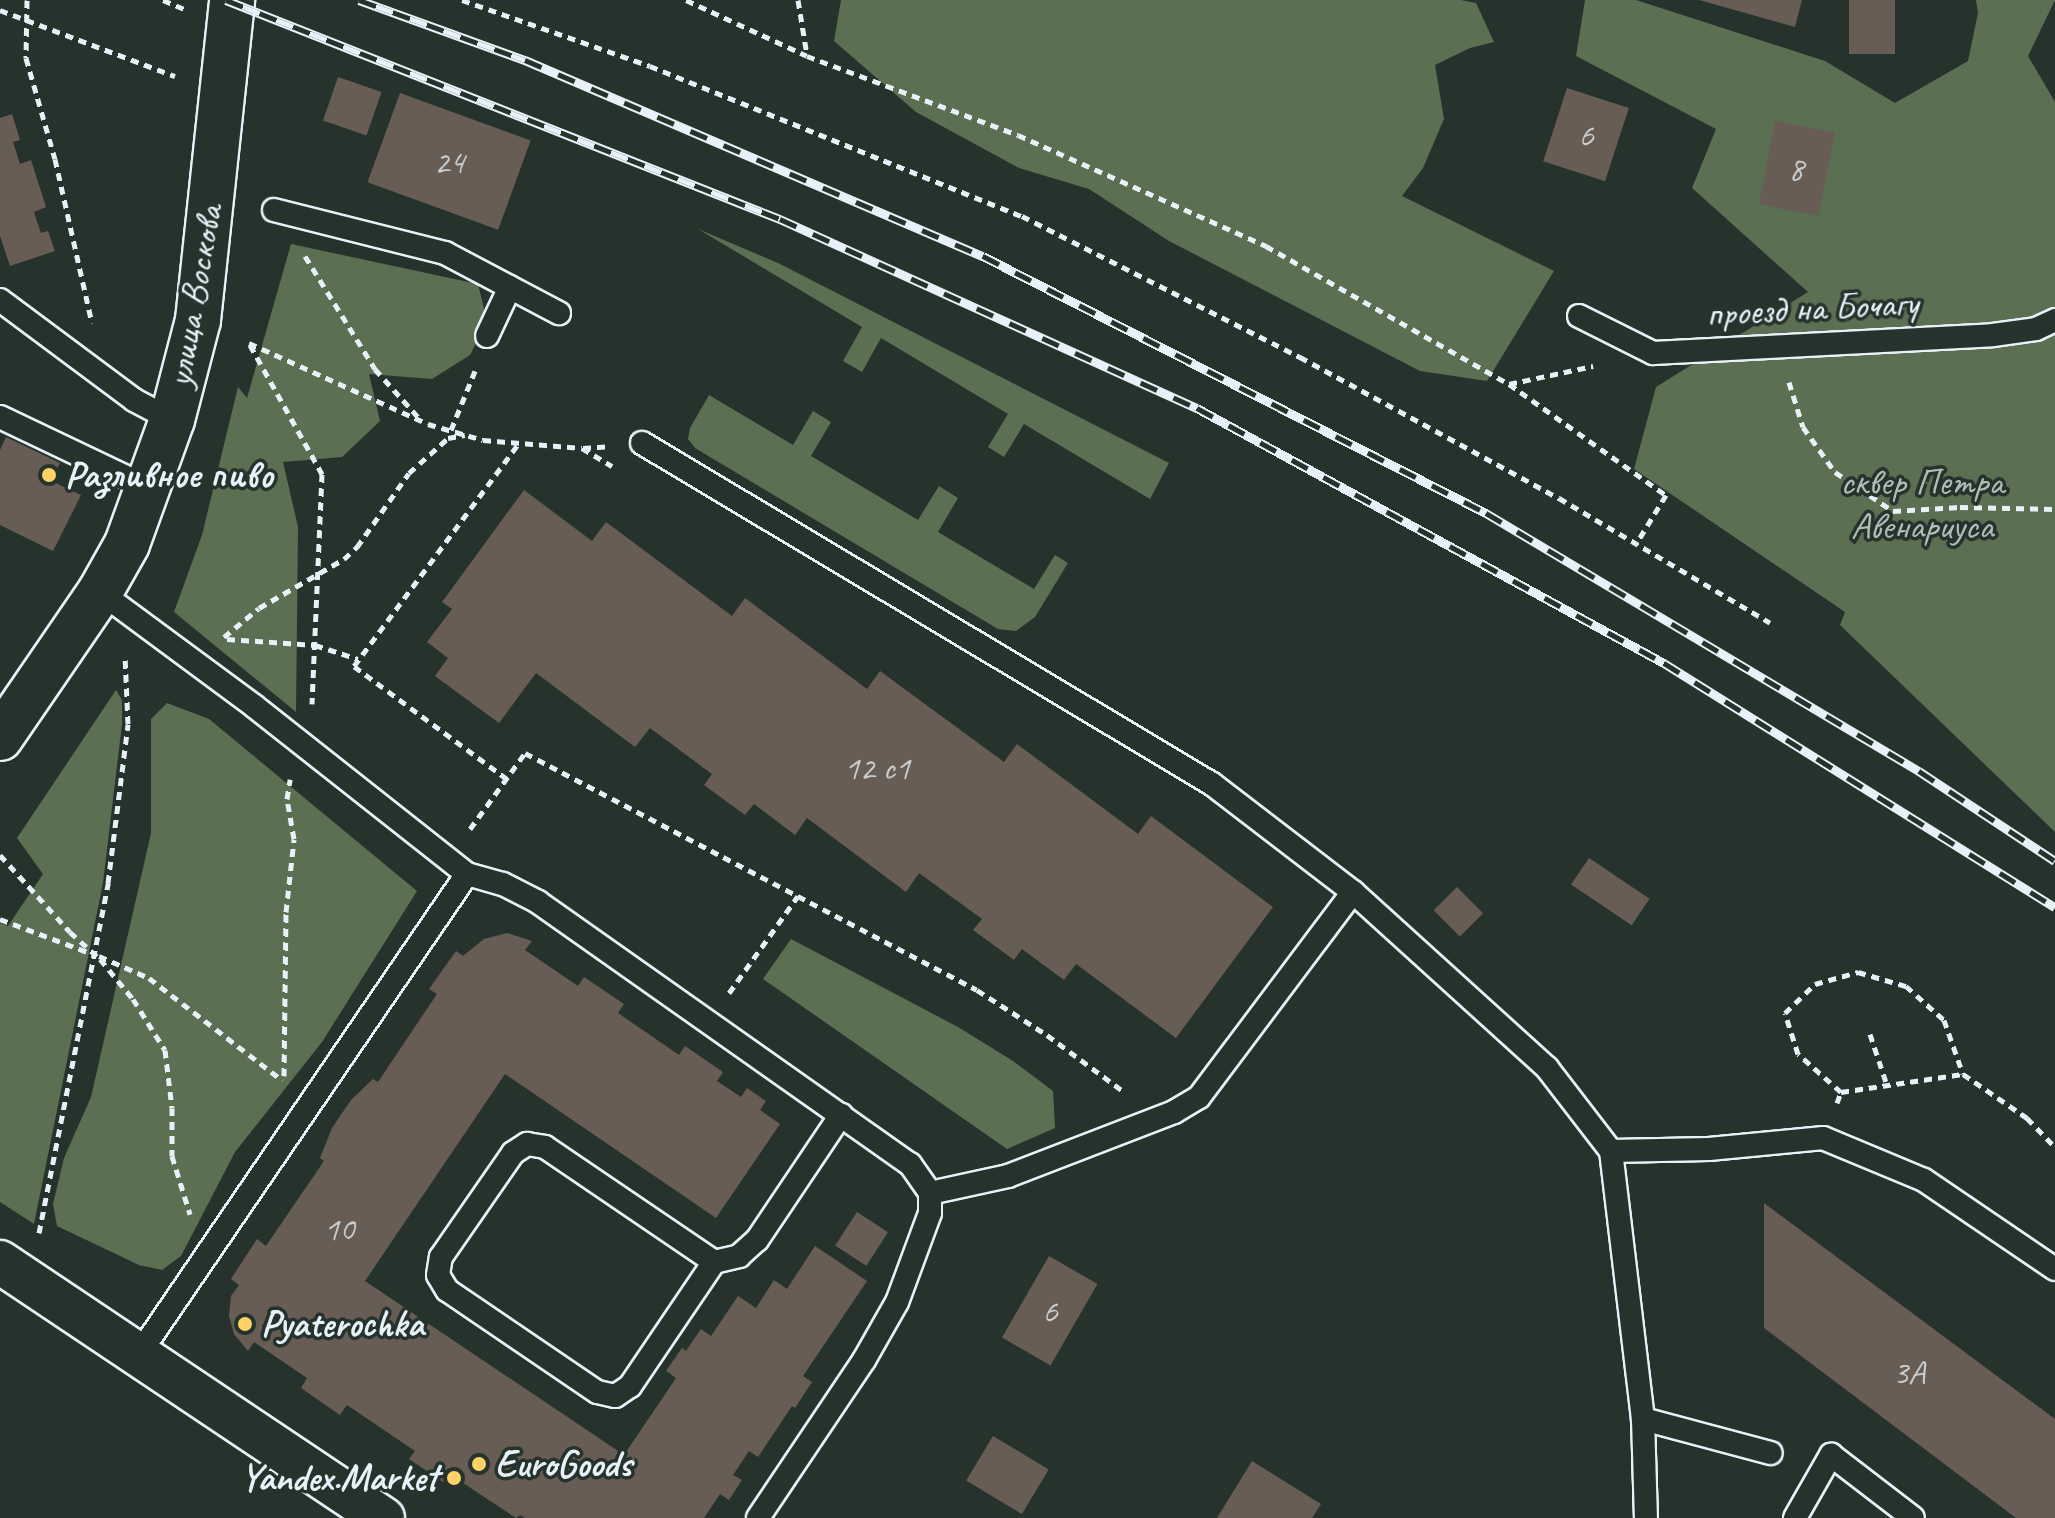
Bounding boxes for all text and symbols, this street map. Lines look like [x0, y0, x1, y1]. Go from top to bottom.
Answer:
house number: 6 [1578, 115, 1594, 155]
house number: 24 [434, 142, 464, 182]
house number: 8 [1788, 149, 1804, 189]
street label: улица Воскова [156, 202, 232, 390]
street label: проезд на Бочагу [1704, 280, 1920, 336]
place label: Разливное пиво [65, 452, 266, 498]
park label: сквер Петра Авенариуса [1842, 459, 2002, 548]
marker: Разливное пиво [40, 466, 58, 484]
house number: 12 с1 [844, 748, 910, 788]
house number: 10 [324, 1209, 354, 1249]
house number: 6 [1042, 1291, 1058, 1331]
place label: Pyaterochka [261, 1301, 424, 1347]
marker: Pyaterochka [236, 1315, 254, 1333]
house number: 3А [1893, 1353, 1925, 1393]
place label: EuroGoods [495, 1441, 632, 1487]
place label: Yandex.Market [241, 1455, 438, 1501]
marker: EuroGoods [470, 1455, 488, 1473]
marker: Yandex.Market [445, 1469, 463, 1487]

